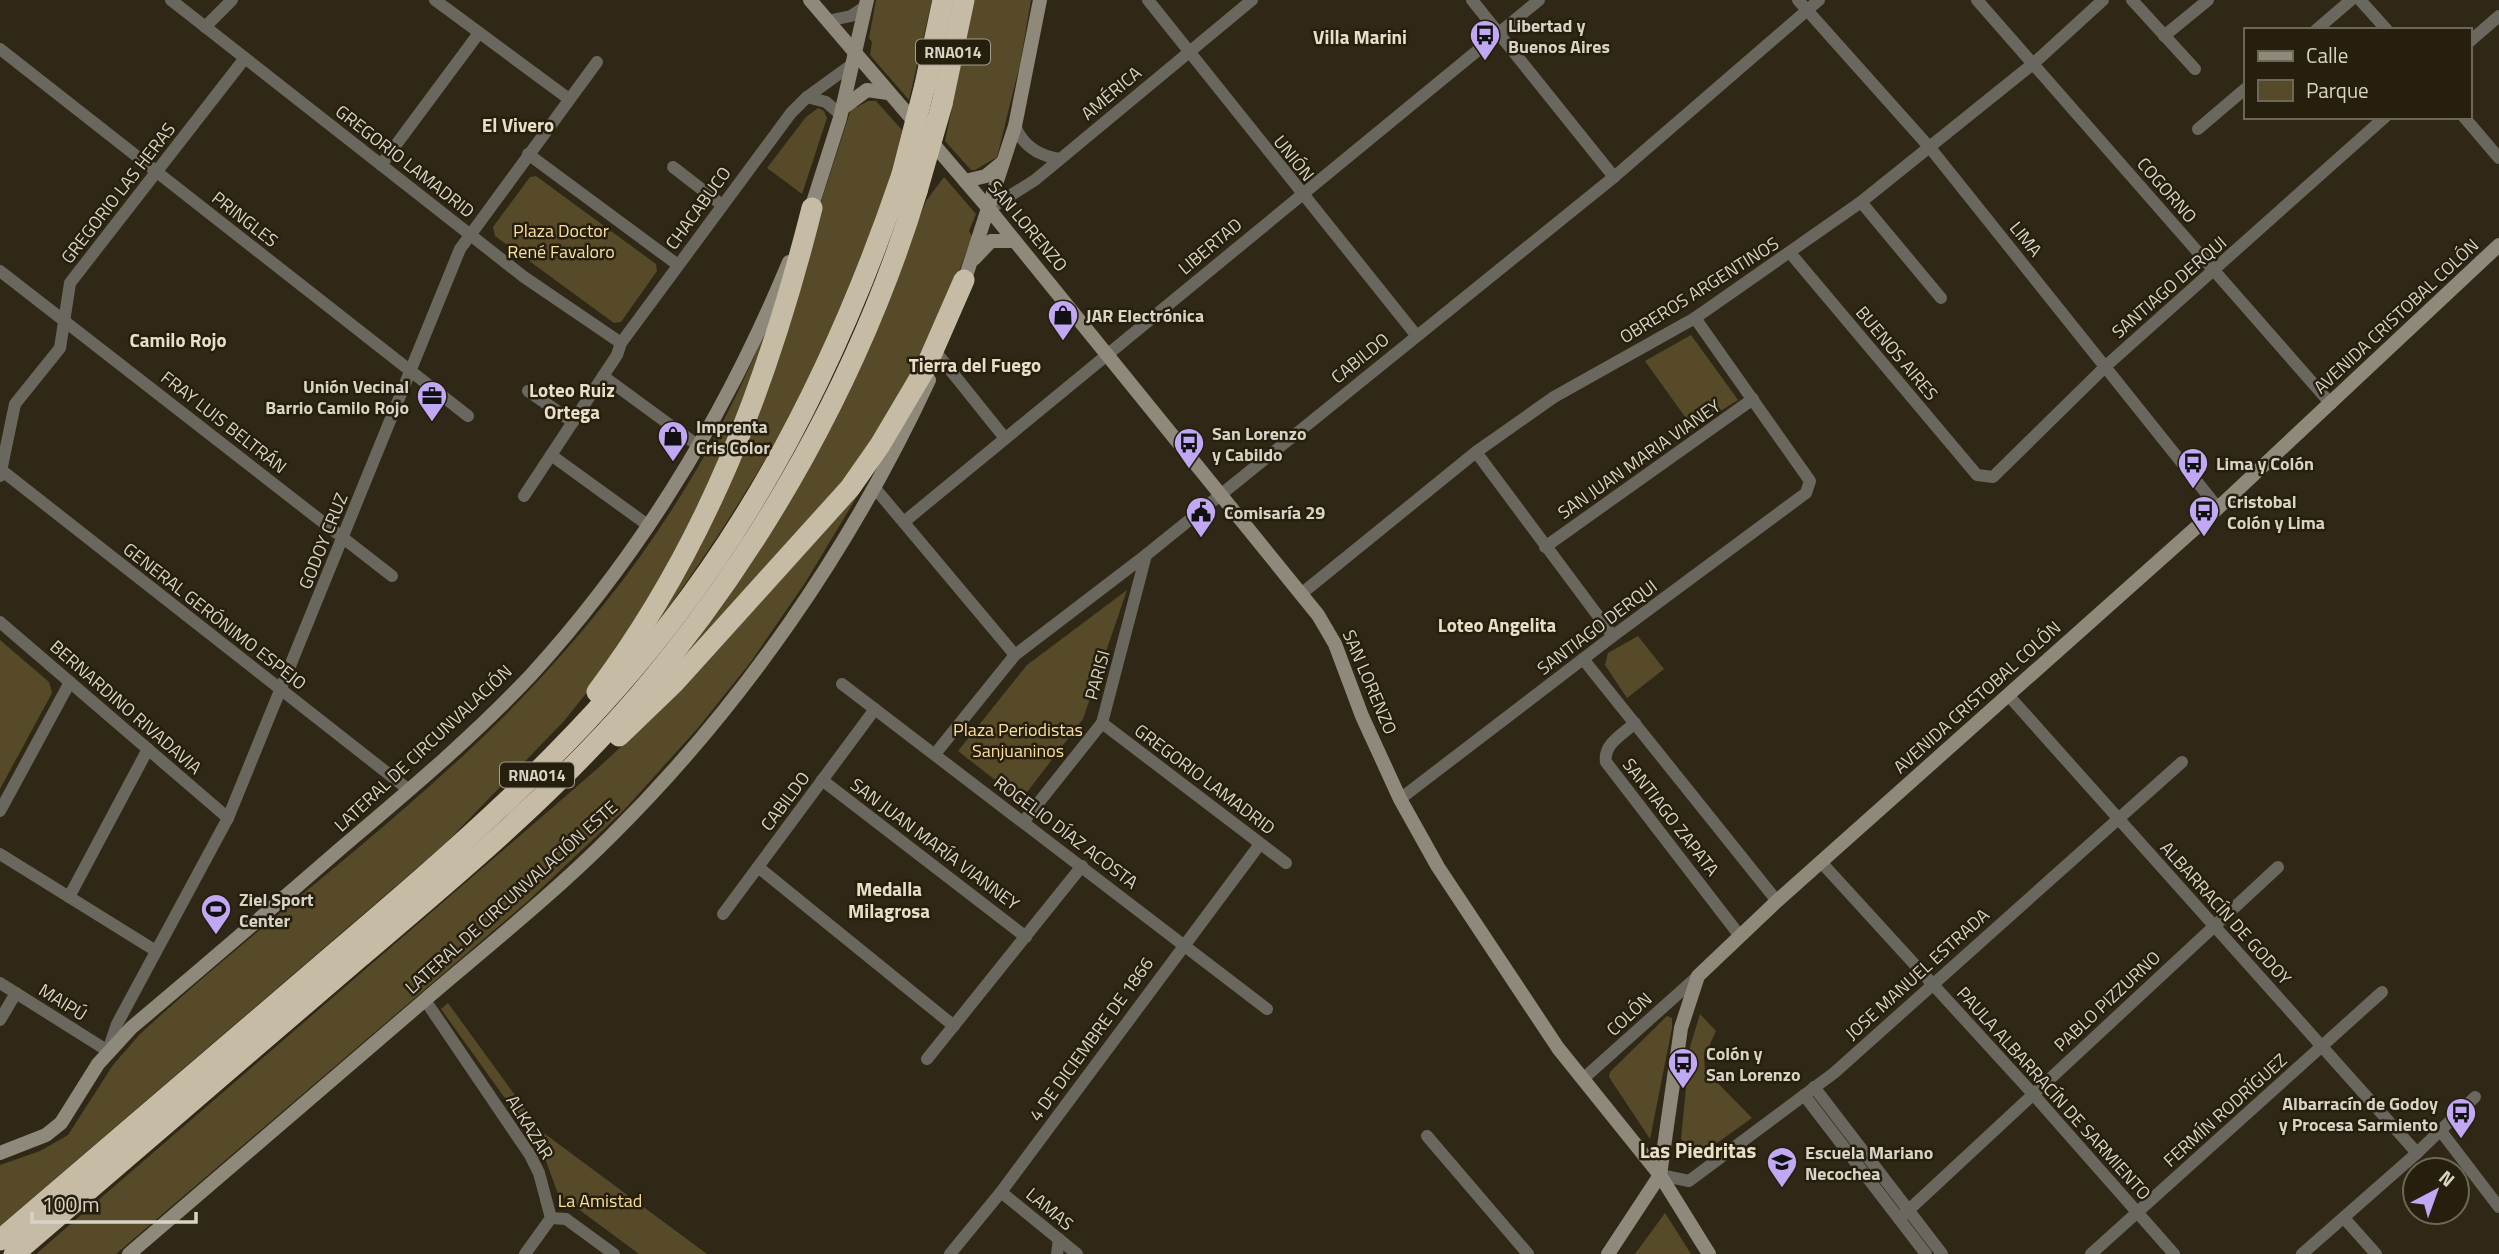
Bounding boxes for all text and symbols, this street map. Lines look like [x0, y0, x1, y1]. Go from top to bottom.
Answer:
place label: Libertad y Buenos Aires [1508, 12, 1610, 60]
bus stop icon: Libertad y Buenos Aires [1468, 18, 1502, 62]
district label: Villa Marini [1313, 22, 1407, 51]
legend [2244, 28, 2471, 119]
text: Calle [2306, 39, 2348, 71]
road number: RNA014 [916, 40, 990, 64]
street label: AMÉRICA [1075, 59, 1147, 126]
text: Parque [2306, 74, 2369, 106]
street label: GREGORIO LAMADRID [330, 98, 480, 224]
district label: El Vivero [482, 110, 554, 139]
street label: GREGORIO LAS HERAS [54, 117, 182, 269]
street label: UNIÓN [1267, 129, 1321, 187]
street label: COGORNO [2131, 151, 2203, 229]
street label: CHACABUCO [659, 161, 737, 255]
street label: SAN LORENZO [982, 175, 1074, 277]
street label: PRINGLES [206, 184, 284, 254]
street label: LIBERTAD [1172, 211, 1248, 281]
street label: LIMA [2003, 215, 2049, 263]
park label: Plaza Doctor René Favaloro [507, 217, 615, 265]
street label: SANTIAGO DERQUI [2106, 229, 2232, 345]
street label: OBREROS ARGENTINOS [1614, 230, 1784, 350]
street label: AVENIDA CRISTOBAL COLÓN [2307, 232, 2485, 400]
shop icon: JAR Electrónica [1046, 298, 1080, 342]
street label: BUENOS AIRES [1849, 300, 1945, 406]
place label: JAR Electrónica [1086, 302, 1204, 329]
district label: Camilo Rojo [129, 325, 227, 354]
street label: CABILDO [1325, 326, 1395, 390]
district label: Tierra del Fuego [909, 350, 1041, 379]
street label: FRAY LUIS BELTRÁN [155, 364, 293, 480]
place label: Unión Vecinal Barrio Camilo Rojo [265, 373, 409, 421]
district label: Loteo Ruiz Ortega [529, 375, 615, 426]
office icon: Unión Vecinal Barrio Camilo Rojo [415, 379, 449, 423]
street label: SAN JUAN MARIA VIANEY [1552, 392, 1726, 526]
place label: Imprenta Cris Color [696, 413, 770, 461]
shop icon: Imprenta Cris Color [656, 419, 690, 463]
place label: San Lorenzo y Cabildo [1212, 420, 1307, 468]
bus stop icon: San Lorenzo y Cabildo [1172, 426, 1206, 470]
bus stop icon: Lima y Colón [2176, 446, 2210, 490]
place label: Lima y Colón [2216, 450, 2314, 477]
place label: Cristobal Colón y Lima [2227, 488, 2325, 536]
street label: GODOY CRUZ [291, 489, 355, 593]
bus stop icon: Cristobal Colón y Lima [2187, 494, 2221, 538]
public building icon: Comisaría 29 [1184, 495, 1218, 539]
place label: Comisaría 29 [1224, 499, 1325, 526]
street label: GENERAL GERÓNIMO ESPEJO [117, 536, 313, 696]
street label: SANTIAGO DERQUI [1531, 573, 1663, 681]
district label: Loteo Angelita [1438, 610, 1556, 639]
street label: AVENIDA CRISTOBAL COLÓN [1887, 614, 2067, 780]
street label: SAN LORENZO [1336, 626, 1404, 738]
street label: BERNARDINO RIVADAVIA [44, 633, 208, 781]
street label: PARISI [1077, 647, 1117, 703]
street label: LATERAL DE CIRCUNVALACIÓN [328, 658, 518, 838]
park label: Plaza Periodistas Sanjuaninos [953, 716, 1083, 764]
street label: GREGORIO LAMADRID [1129, 717, 1281, 841]
street label: SANTIAGO ZAPATA [1616, 752, 1726, 882]
road number: RNA014 [500, 762, 574, 788]
street label: CABILDO [754, 766, 816, 836]
street label: ROGELIO DÍAZ ACOSTA [988, 769, 1144, 895]
street label: SAN JUAN MARÍA VIANNEY [845, 771, 1025, 917]
street label: LATERAL DE CIRCUNVALACIÓN ESTE [399, 794, 623, 1000]
street label: ALBARRACÍN DE GODOY [2154, 835, 2298, 991]
district label: Medalla Milagrosa [848, 874, 930, 925]
place label: Ziel Sport Center [239, 886, 314, 934]
sports icon: Ziel Sport Center [199, 892, 233, 936]
street label: JOSE MANUEL ESTRADA [1839, 902, 1995, 1046]
street label: PABLO PIZZURNO [2048, 944, 2166, 1058]
street label: 4 DE DICIEMBRE DE 1866 [1022, 951, 1160, 1127]
street label: MAIPÚ [34, 977, 92, 1027]
street label: PAULA ALBARRACÍN DE SARMIENTO [1951, 980, 2157, 1206]
street label: COLÓN [1600, 986, 1658, 1042]
place label: Colón y San Lorenzo [1706, 1040, 1801, 1088]
bus stop icon: Colón y San Lorenzo [1666, 1046, 1700, 1090]
street label: FERMÍN RODRÍGUEZ [2157, 1047, 2293, 1173]
street label: ALKAZAR [500, 1089, 560, 1165]
place label: Albarracín de Godoy y Procesa Sarmiento [2279, 1090, 2438, 1138]
bus stop icon: Albarracín de Godoy y Procesa Sarmiento [2444, 1096, 2478, 1140]
district label: Las Piedritas [1640, 1134, 1756, 1166]
place label: Escuela Mariano Necochea [1805, 1139, 1933, 1187]
school or university icon: Escuela Mariano Necochea [1765, 1145, 1799, 1189]
north arrow [2401, 1156, 2471, 1226]
text: N [2433, 1163, 2462, 1193]
scale bar [32, 1180, 196, 1224]
street label: LAMAS [1020, 1181, 1080, 1237]
park label: La Amistad [558, 1187, 642, 1214]
text: 100 m [42, 1188, 99, 1220]

